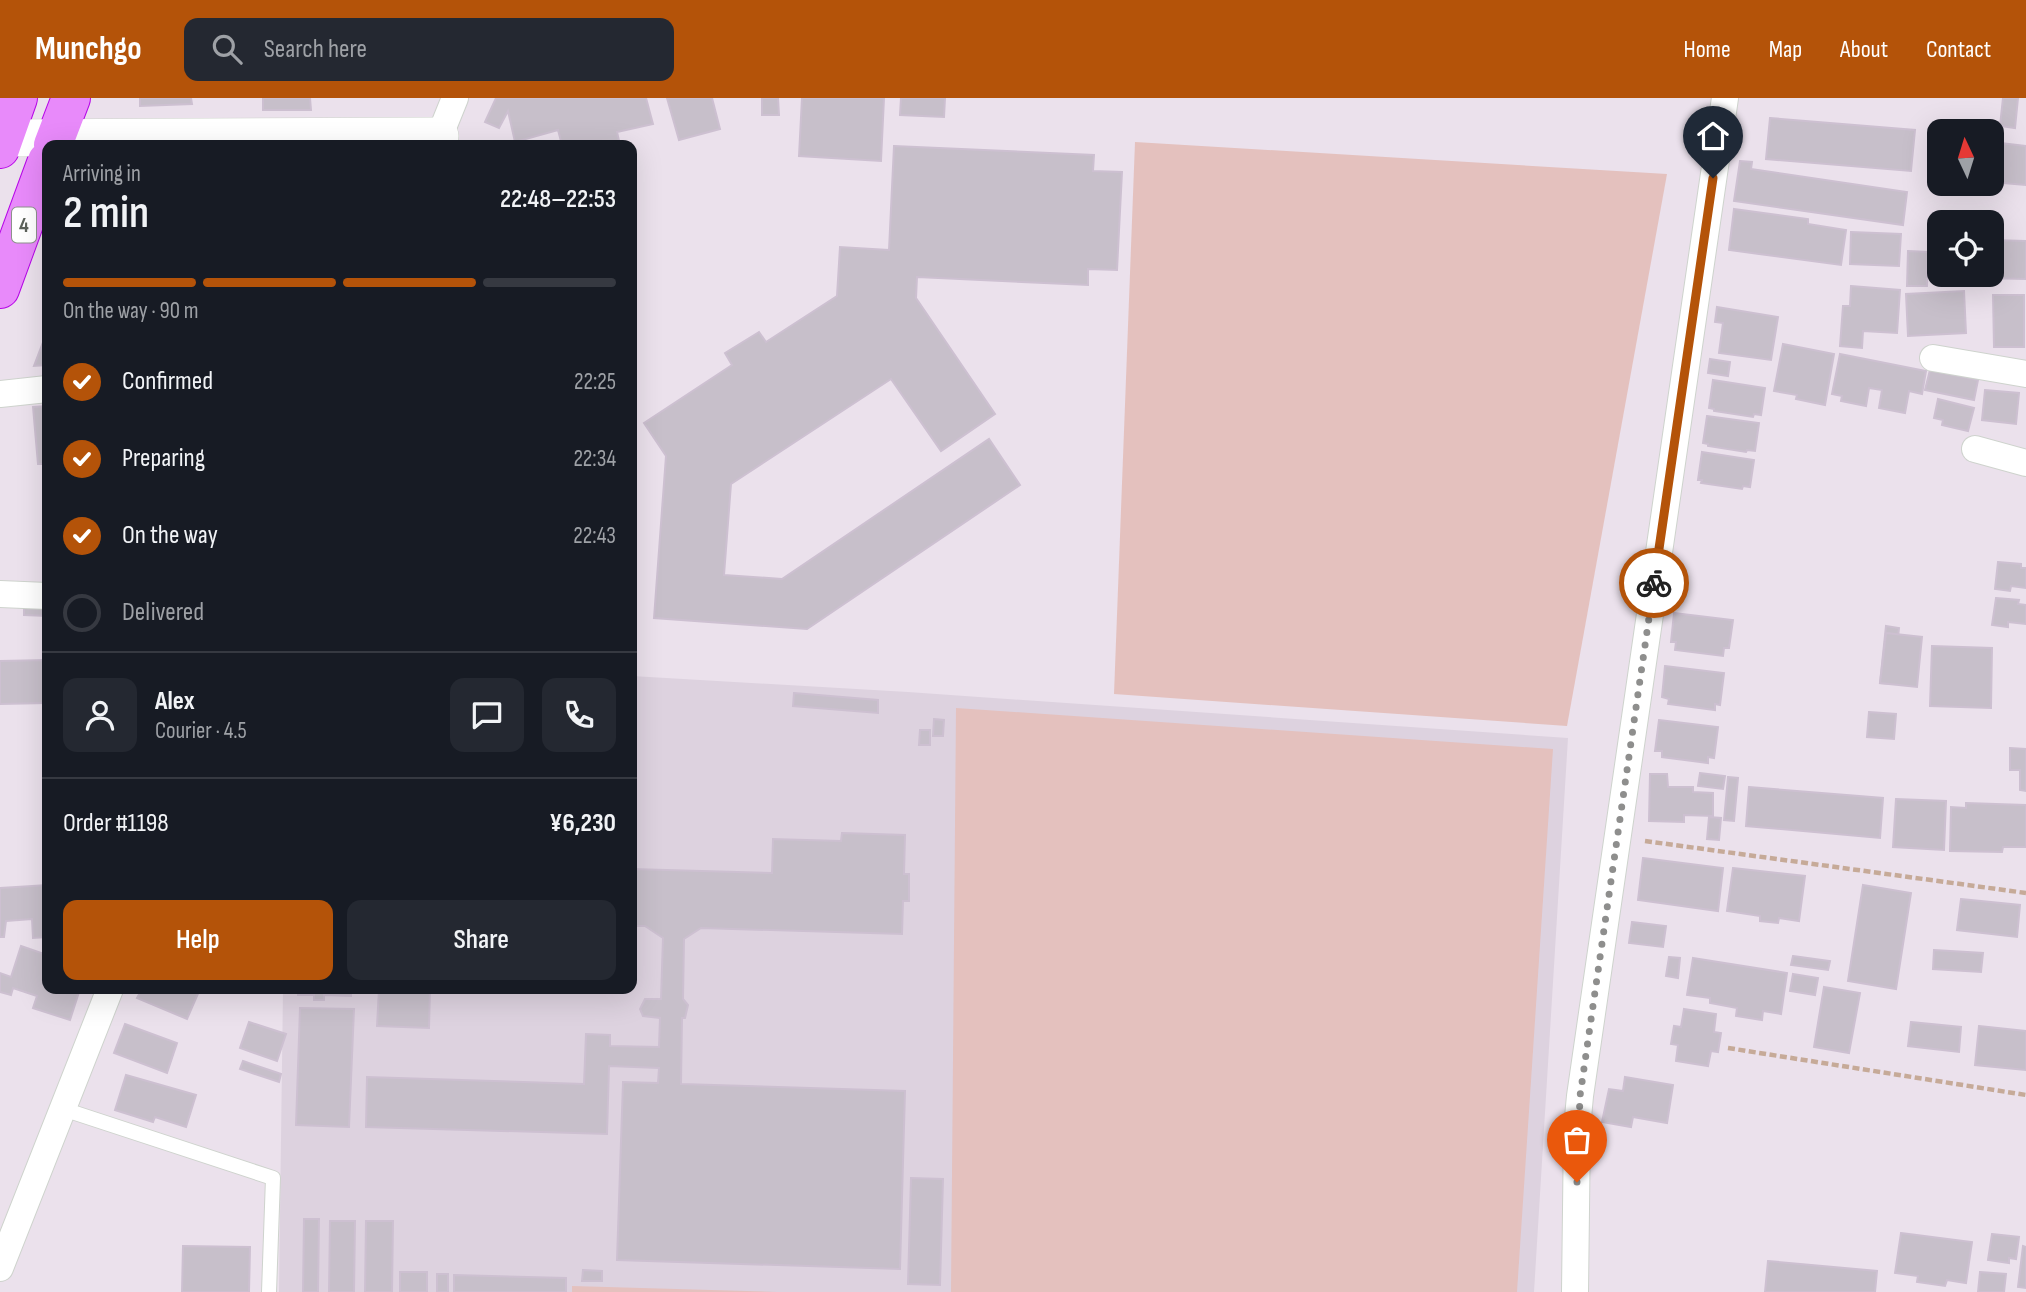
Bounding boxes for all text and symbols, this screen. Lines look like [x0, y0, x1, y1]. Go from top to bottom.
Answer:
search box [184, 18, 674, 81]
text: Munchgo [35, 29, 142, 69]
icon: search [208, 30, 246, 68]
text: Search here [264, 34, 367, 65]
text: Home [1683, 35, 1731, 64]
text: Map [1769, 35, 1802, 64]
text: About [1840, 35, 1888, 64]
text: Contact [1926, 35, 1991, 64]
pin [1683, 106, 1743, 178]
icon: home [1694, 117, 1732, 155]
north arrow [1927, 119, 2004, 196]
map controls [1927, 119, 2004, 287]
text: Arriving in [63, 160, 141, 188]
text: 22:48–22:53 [500, 184, 616, 215]
text: 2 min [63, 186, 149, 241]
road number: 4 [12, 208, 36, 242]
button: locate [1927, 210, 2004, 287]
text: On the way · 90 m [63, 297, 198, 325]
icon: check [63, 363, 101, 401]
text: Confirmed [122, 366, 213, 397]
text: 22:25 [574, 368, 616, 396]
icon: check [63, 440, 101, 478]
text: Preparing [122, 443, 205, 474]
text: 22:34 [573, 445, 616, 473]
icon: check [63, 517, 101, 555]
text: On the way [122, 520, 218, 551]
text: 22:43 [573, 522, 616, 550]
courier [1619, 548, 1689, 618]
icon: bike [1635, 564, 1673, 602]
text: Delivered [122, 597, 204, 628]
button: person [63, 678, 137, 752]
button: chat [450, 678, 524, 752]
button: phone [542, 678, 616, 752]
text: Alex [155, 686, 195, 717]
text: Courier · 4.5 [155, 717, 247, 745]
text: Order #1198 [63, 808, 169, 839]
text: ¥6,230 [549, 808, 616, 839]
button: Help [63, 900, 333, 980]
button: Share [347, 900, 616, 980]
pin [1547, 1110, 1607, 1182]
icon: bag [1558, 1121, 1596, 1159]

